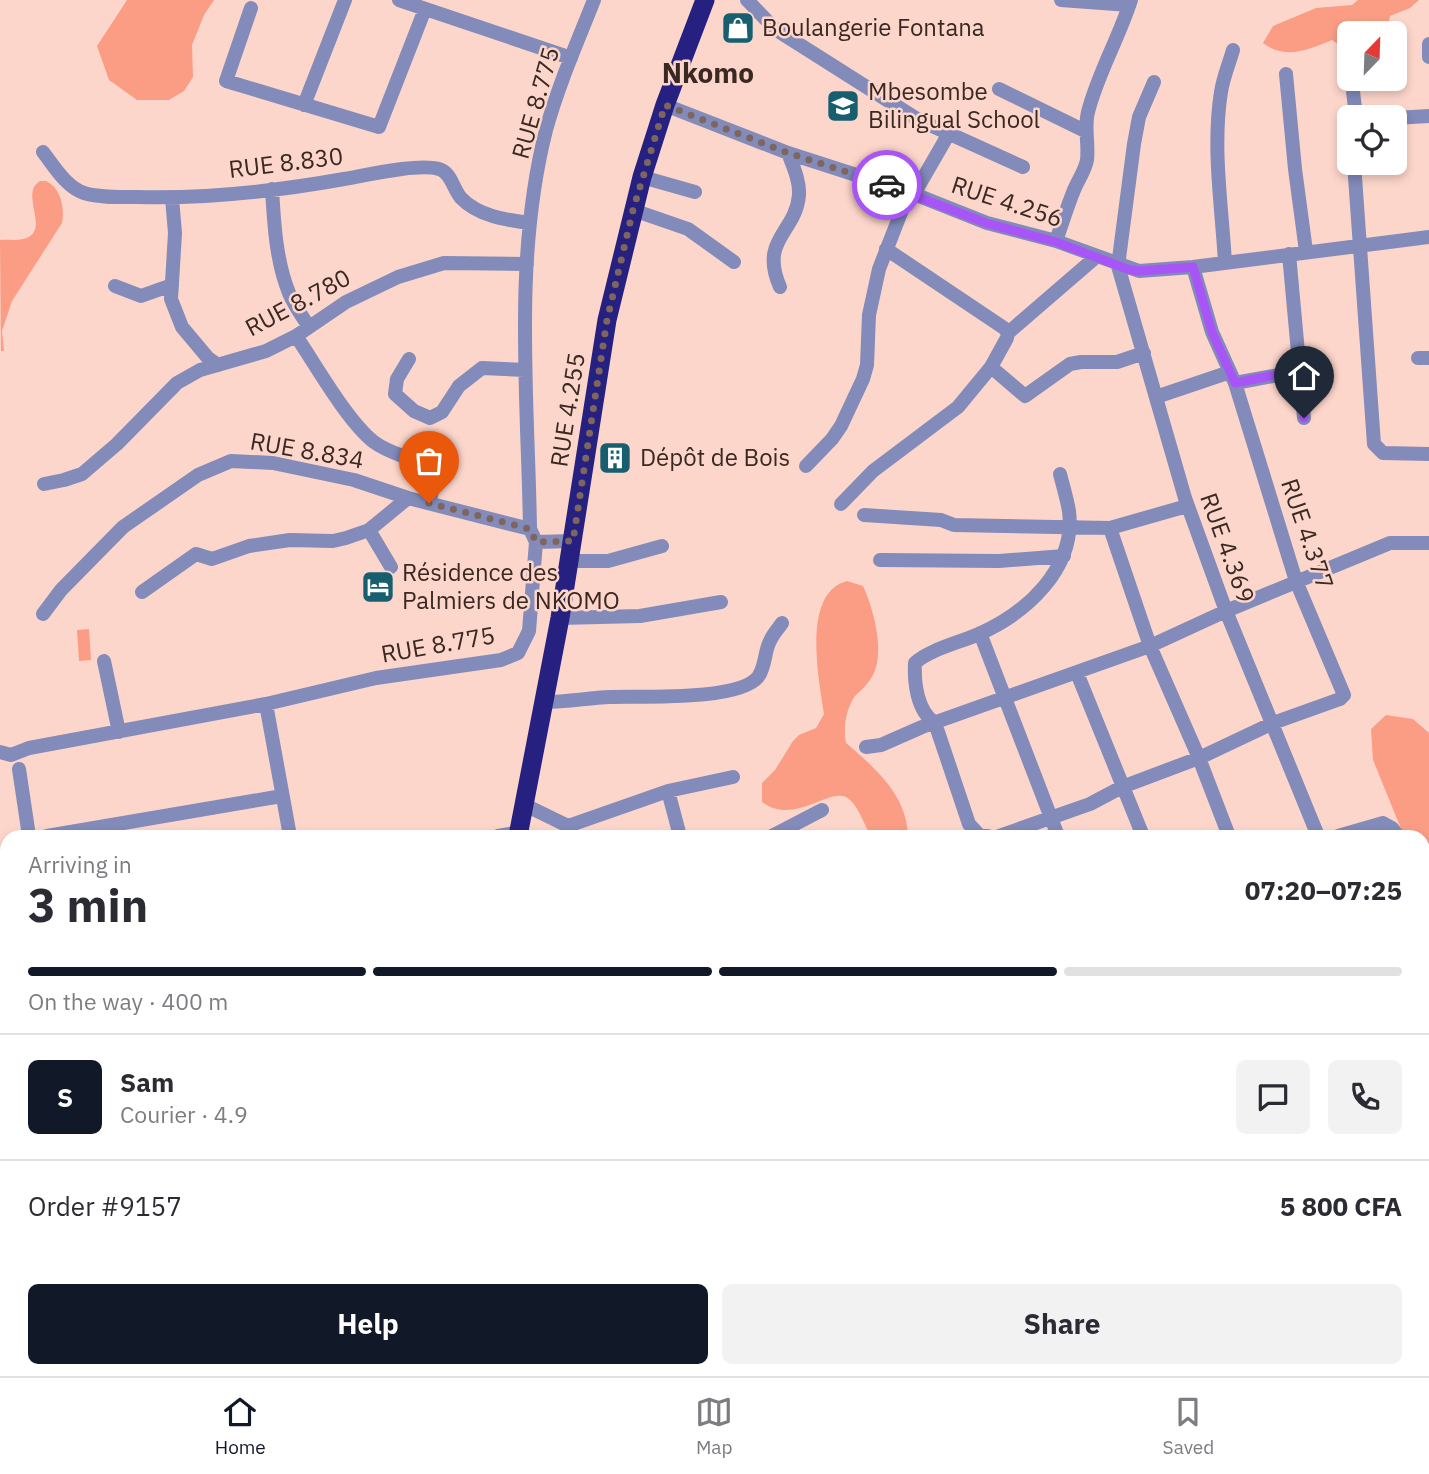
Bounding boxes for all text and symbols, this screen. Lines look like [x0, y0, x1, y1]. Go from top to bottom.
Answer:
shop icon: Boulangerie Fontana [719, 9, 757, 47]
place label: Boulangerie Fontana [762, 11, 985, 43]
north arrow [1337, 21, 1407, 91]
map controls [1337, 21, 1407, 175]
street label: RUE 8.775 [504, 43, 566, 162]
district label: Nkomo [662, 54, 754, 91]
place label: Mbesombe Bilingual School [868, 75, 1040, 135]
school or university icon: Mbesombe Bilingual School [824, 87, 862, 125]
button: locate [1337, 105, 1407, 175]
street label: RUE 8.830 [227, 139, 345, 185]
courier [852, 150, 922, 220]
icon: car [868, 166, 906, 204]
street label: RUE 4.256 [948, 168, 1067, 234]
street label: RUE 8.780 [239, 261, 356, 343]
pin [1274, 346, 1334, 418]
street label: RUE 4.255 [542, 350, 592, 469]
icon: home [1285, 357, 1323, 395]
street label: RUE 8.834 [248, 424, 367, 476]
pin [399, 431, 459, 503]
building icon: Dépôt de Bois [596, 439, 634, 477]
place label: Dépôt de Bois [640, 441, 790, 473]
icon: bag [410, 442, 448, 480]
street label: RUE 4.377 [1274, 474, 1342, 593]
street label: RUE 4.369 [1193, 488, 1263, 607]
place label: Résidence des Palmiers de NKOMO [402, 556, 620, 616]
hotel icon: Résidence des Palmiers de NKOMO [359, 568, 397, 606]
street label: RUE 8.775 [378, 618, 497, 670]
text: Arriving in [28, 849, 132, 879]
text: 07:20–07:25 [1245, 873, 1402, 907]
text: 3 min [28, 875, 148, 935]
text: On the way · 400 m [28, 986, 228, 1016]
button: chat [1236, 1060, 1310, 1134]
button: phone [1328, 1060, 1402, 1134]
text: Sam [120, 1065, 174, 1099]
text: S [57, 1080, 73, 1114]
text: Courier · 4.9 [120, 1099, 248, 1129]
text: Order #9157 [28, 1189, 182, 1223]
text: 5 800 CFA [1280, 1189, 1402, 1223]
button: Help [28, 1284, 708, 1364]
button: Share [722, 1284, 1402, 1364]
tab: Home [215, 1393, 266, 1459]
tab: Map [695, 1393, 733, 1459]
tab: Saved [1163, 1393, 1214, 1459]

